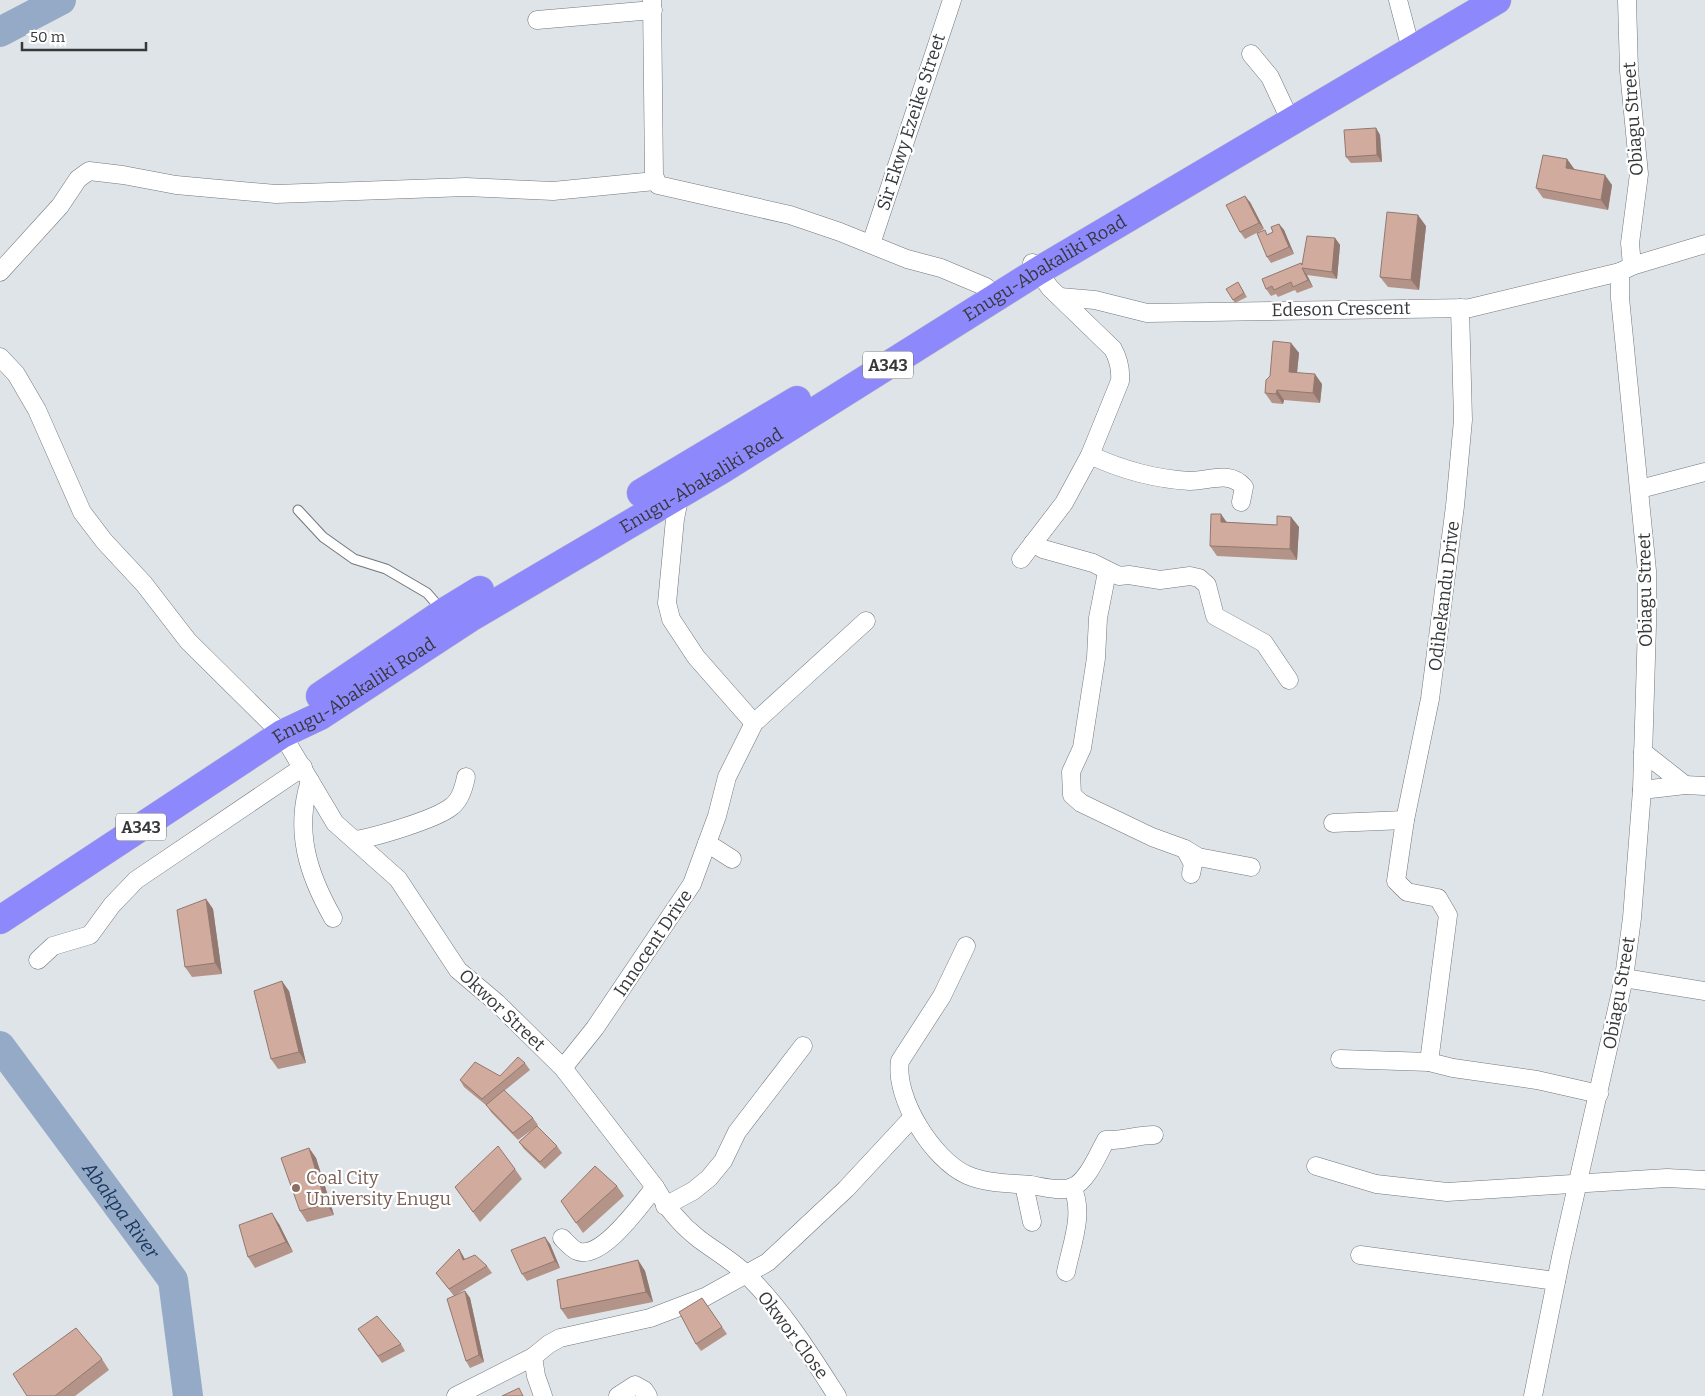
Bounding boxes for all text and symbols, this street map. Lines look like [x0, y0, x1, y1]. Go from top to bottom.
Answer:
scale bar [22, 20, 146, 52]
text: 50 m [30, 28, 66, 46]
street label: Sir Ekwy Ezeike Street [872, 30, 950, 213]
street label: Obiagu Street [1618, 61, 1648, 177]
street label: Enugu-Abakaliki Road [959, 210, 1131, 326]
street label: Edeson Crescent [1271, 297, 1411, 321]
road number: A343 [863, 352, 913, 378]
street label: Enugu-Abakaliki Road [616, 423, 787, 538]
street label: Odihekandu Drive [1424, 520, 1464, 672]
street label: Obiagu Street [1633, 532, 1657, 647]
street label: Enugu-Abakaliki Road [268, 632, 440, 748]
road number: A343 [116, 814, 166, 840]
street label: Innocent Drive [609, 885, 697, 1001]
street label: Obiagu Street [1598, 934, 1640, 1051]
street label: Okwor Street [454, 964, 550, 1056]
water label: Abakpa River [78, 1157, 165, 1264]
place label: Coal City University Enugu [306, 1167, 451, 1210]
marker: Coal City University Enugu [290, 1182, 302, 1194]
street label: Okwor Close [753, 1287, 833, 1383]

